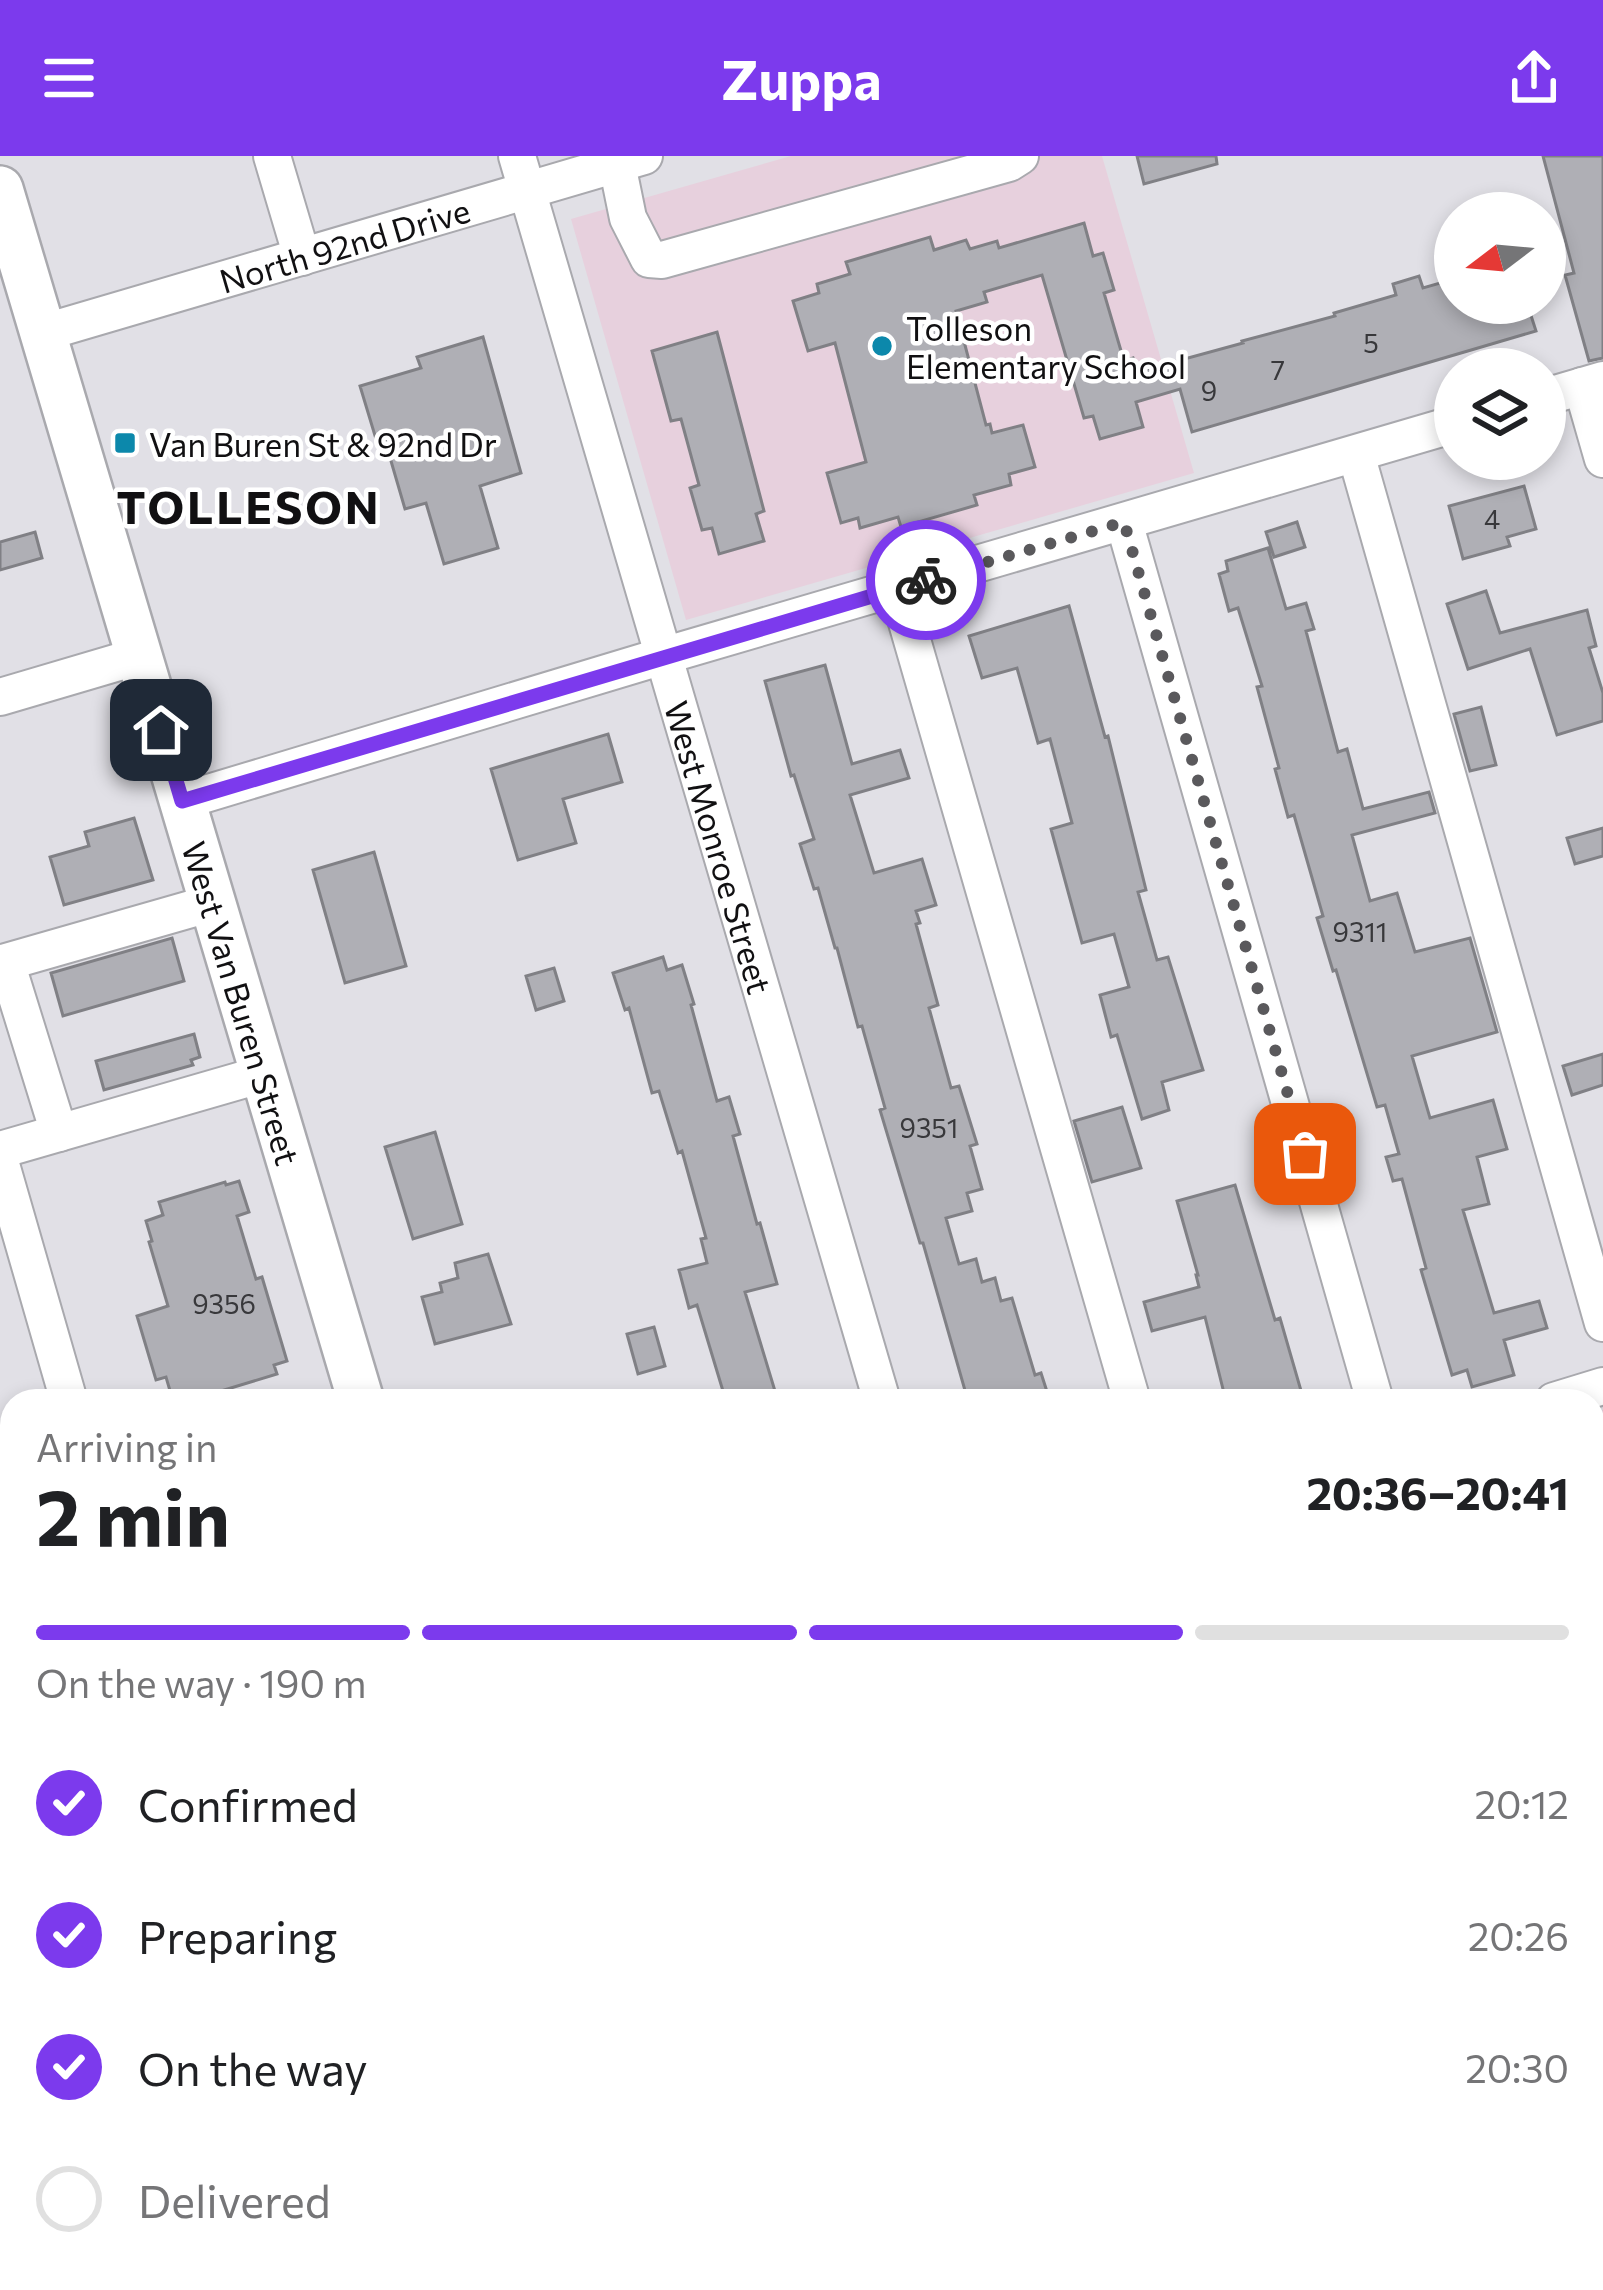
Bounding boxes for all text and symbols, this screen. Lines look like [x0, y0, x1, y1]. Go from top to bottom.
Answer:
icon: menu [36, 45, 102, 111]
text: Zuppa [721, 45, 882, 111]
icon: share [1501, 45, 1567, 111]
street label: North 92nd Drive [214, 188, 474, 300]
north arrow [1434, 192, 1566, 324]
map controls [1434, 192, 1566, 480]
place label: Tolleson Elementary School [906, 307, 1186, 386]
house number: 5 [1363, 326, 1379, 359]
marker: Tolleson Elementary School [869, 333, 895, 359]
button: layers [1434, 348, 1566, 480]
house number: 7 [1271, 353, 1285, 386]
house number: 9 [1201, 374, 1217, 407]
place label: Van Buren St & 92nd Dr [149, 423, 497, 464]
marker: Van Buren St & 92nd Dr [112, 430, 138, 456]
district label: TOLLESON [116, 478, 382, 533]
house number: 4 [1484, 502, 1500, 535]
courier [866, 520, 986, 640]
icon: bike [893, 547, 959, 613]
pin [110, 679, 212, 781]
street label: West Monroe Street [657, 696, 782, 998]
icon: home [128, 697, 194, 763]
street label: West Van Buren Street [175, 836, 310, 1169]
house number: 9311 [1333, 915, 1387, 948]
pin [1254, 1103, 1356, 1205]
house number: 9351 [900, 1111, 958, 1144]
icon: bag [1272, 1121, 1338, 1187]
house number: 9356 [192, 1287, 256, 1320]
text: Arriving in [36, 1422, 217, 1470]
text: 20:36–20:41 [1307, 1464, 1569, 1519]
text: 2 min [36, 1467, 230, 1562]
text: On the way · 190 m [36, 1658, 366, 1706]
icon: check [36, 1770, 102, 1836]
text: Confirmed [138, 1776, 358, 1831]
text: 20:12 [1475, 1779, 1569, 1827]
icon: check [36, 1902, 102, 1968]
text: Preparing [138, 1908, 337, 1963]
text: 20:26 [1468, 1911, 1569, 1959]
icon: check [36, 2034, 102, 2100]
text: On the way [138, 2040, 368, 2095]
text: 20:30 [1465, 2043, 1569, 2091]
text: Delivered [138, 2172, 331, 2227]

